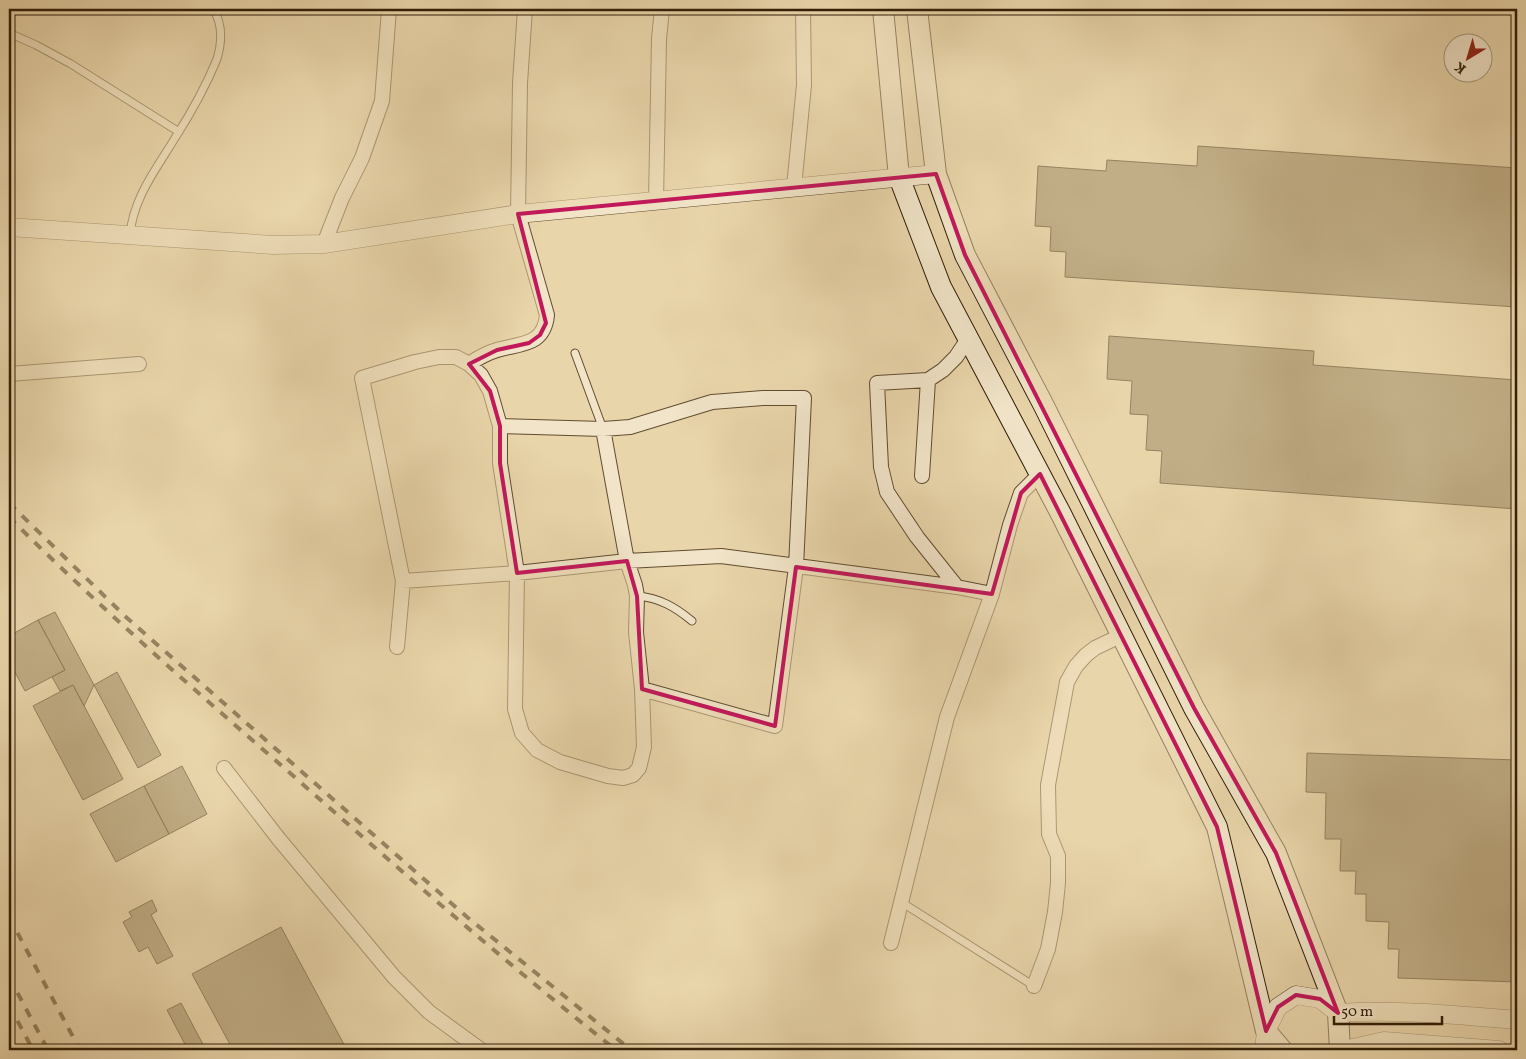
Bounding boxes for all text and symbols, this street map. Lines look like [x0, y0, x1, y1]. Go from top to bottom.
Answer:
north arrow [1444, 32, 1494, 82]
text: K [1451, 56, 1471, 78]
scale bar [1334, 994, 1441, 1026]
text: 50 m [1341, 1002, 1373, 1023]

